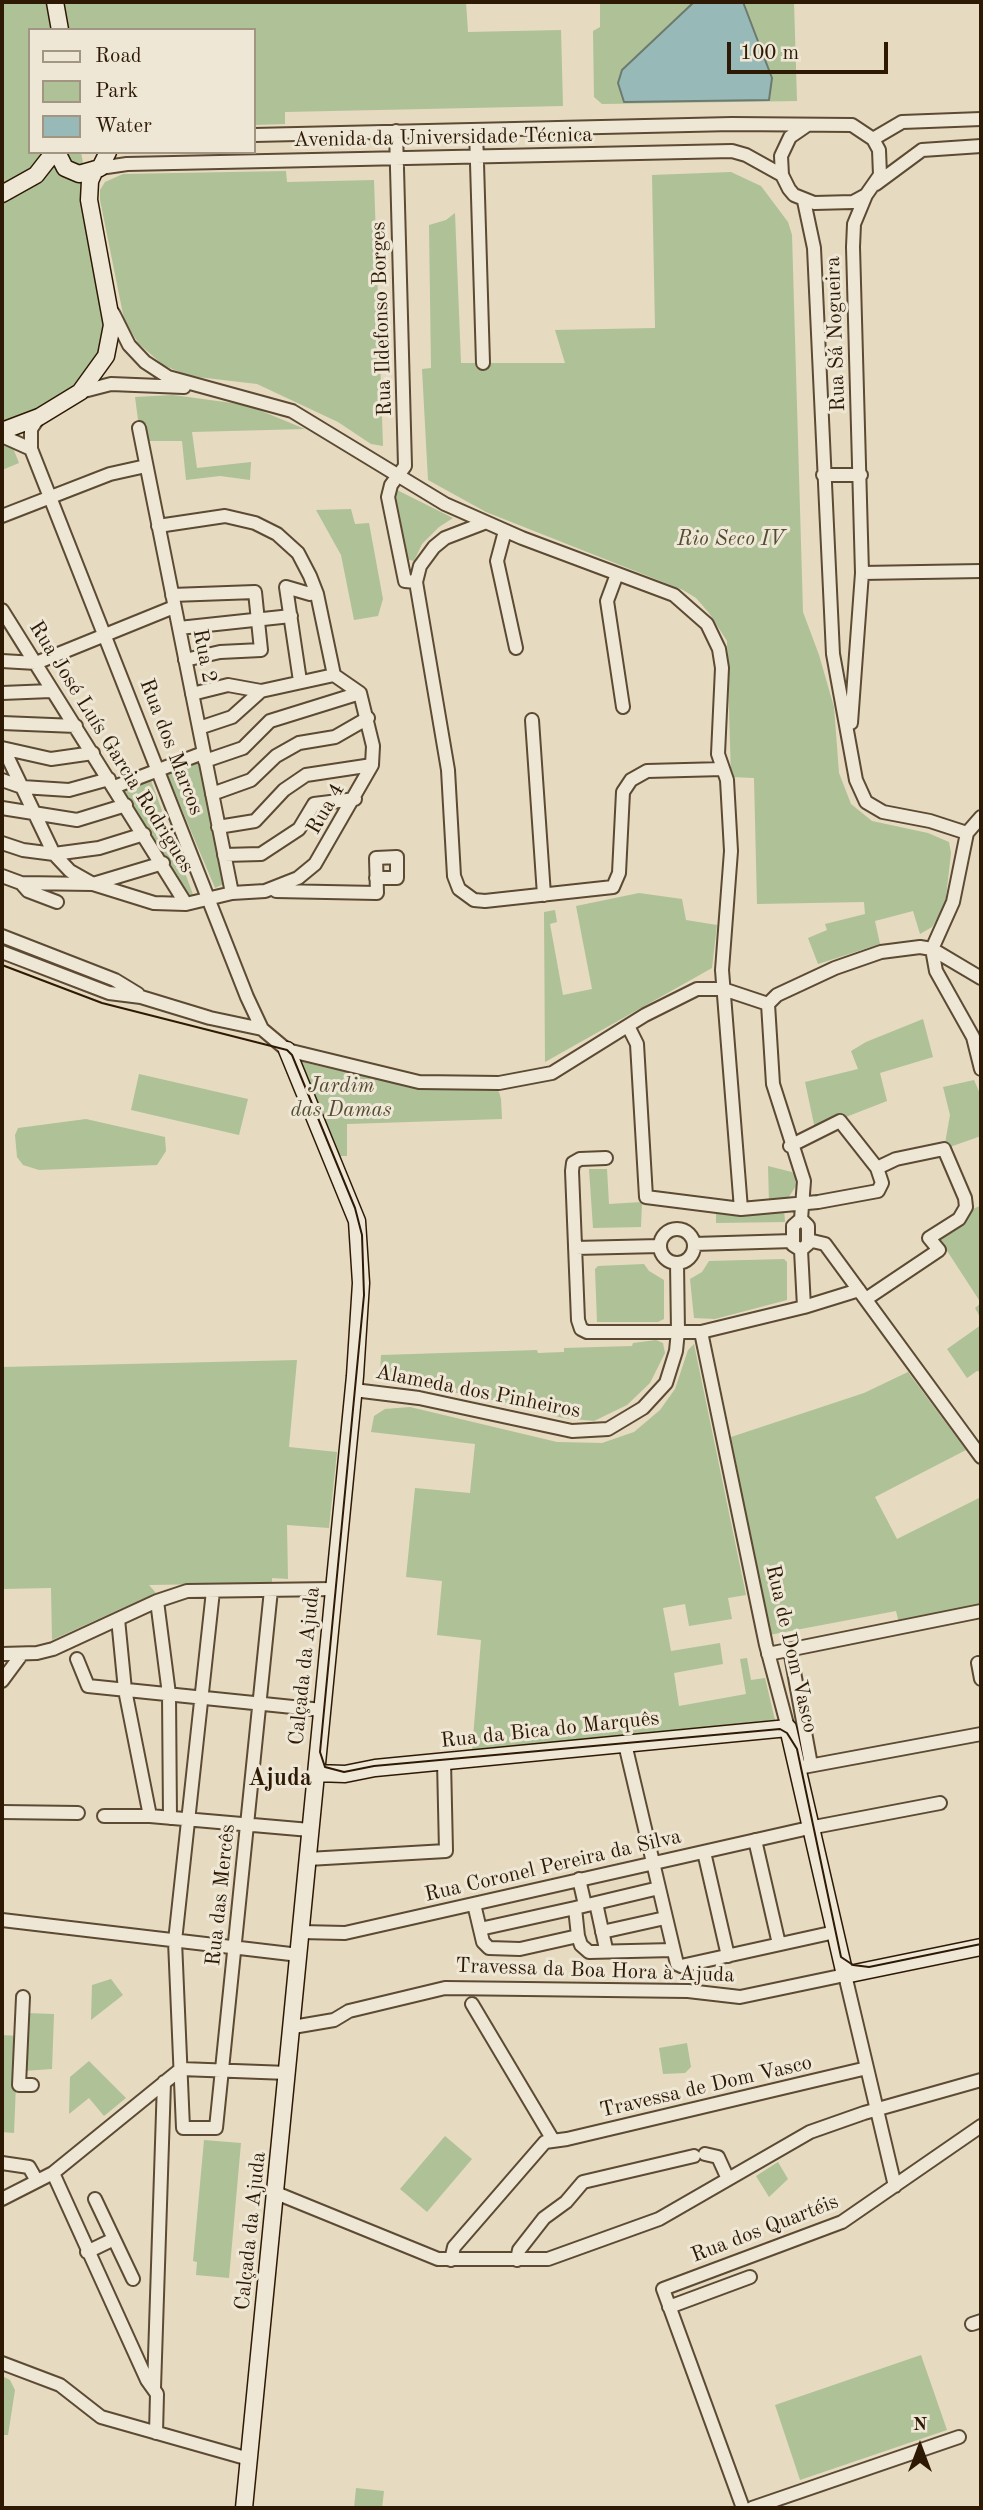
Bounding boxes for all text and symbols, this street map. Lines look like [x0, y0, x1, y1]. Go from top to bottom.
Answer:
legend [28, 28, 256, 154]
scale bar [731, 28, 892, 72]
text: 100 m [740, 43, 799, 64]
text: Road [95, 46, 142, 67]
text: Park [95, 81, 138, 102]
text: Water [95, 116, 152, 137]
street label: Avenida da Universidade Técnica [293, 123, 593, 153]
street label: Rua Ildefonso Borges [366, 221, 398, 417]
street label: Rua Sá Nogueira [821, 256, 851, 412]
park label: Rio Seco IV [677, 526, 785, 552]
street label: Rua José Luís Garcia Rodrigues [23, 616, 199, 878]
street label: Rua 2 [186, 627, 222, 685]
street label: Rua dos Marcos [133, 675, 209, 819]
street label: Rua 4 [301, 779, 351, 839]
park label: Jardim das Damas [290, 1073, 392, 1123]
street label: Alameda dos Pinheiros [373, 1360, 583, 1424]
street label: Rua de Dom Vasco [759, 1562, 823, 1736]
street label: Calçada da Ajuda [284, 1585, 326, 1747]
street label: Rua da Bica do Marquês [439, 1706, 661, 1754]
district label: Ajuda [248, 1765, 312, 1793]
street label: Rua das Mercês [201, 1823, 241, 1967]
street label: Rua Coronel Pereira da Silva [422, 1824, 684, 1908]
street label: Travessa da Boa Hora à Ajuda [455, 1954, 735, 1988]
street label: Travessa de Dom Vasco [597, 2050, 815, 2124]
street label: Calçada da Ajuda [230, 2150, 272, 2312]
street label: Rua dos Quartéis [688, 2189, 842, 2269]
north arrow [885, 2412, 955, 2482]
text: N [913, 2416, 927, 2435]

